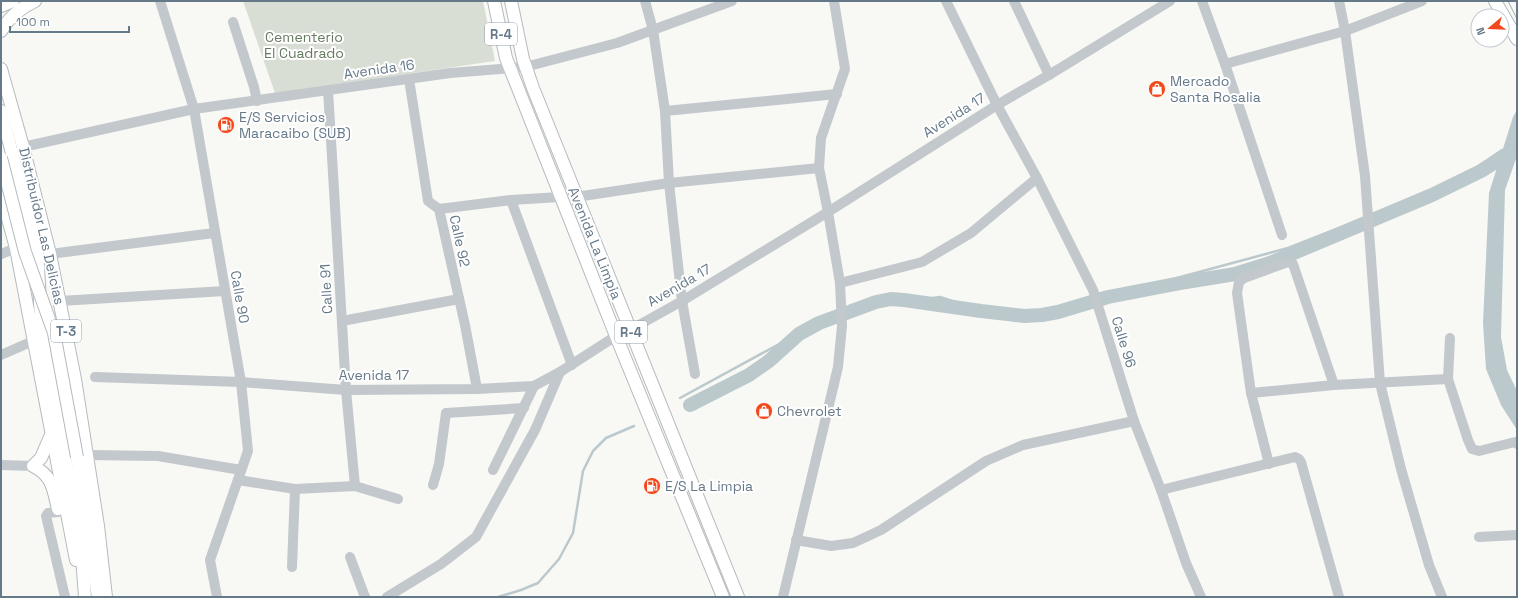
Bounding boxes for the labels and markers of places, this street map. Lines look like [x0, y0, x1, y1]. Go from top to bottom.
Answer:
place label: Mercado Santa Rosalia [1170, 72, 1261, 106]
shop icon: Mercado Santa Rosalia [1147, 79, 1167, 99]
place label: E/S Servicios Maracaibo (SUB) [239, 108, 351, 142]
fuel station icon: E/S Servicios Maracaibo (SUB) [216, 115, 236, 135]
shop icon: Chevrolet [754, 401, 774, 421]
place label: Chevrolet [777, 402, 842, 420]
fuel station icon: E/S La Limpia [642, 476, 662, 496]
place label: E/S La Limpia [665, 477, 753, 495]

